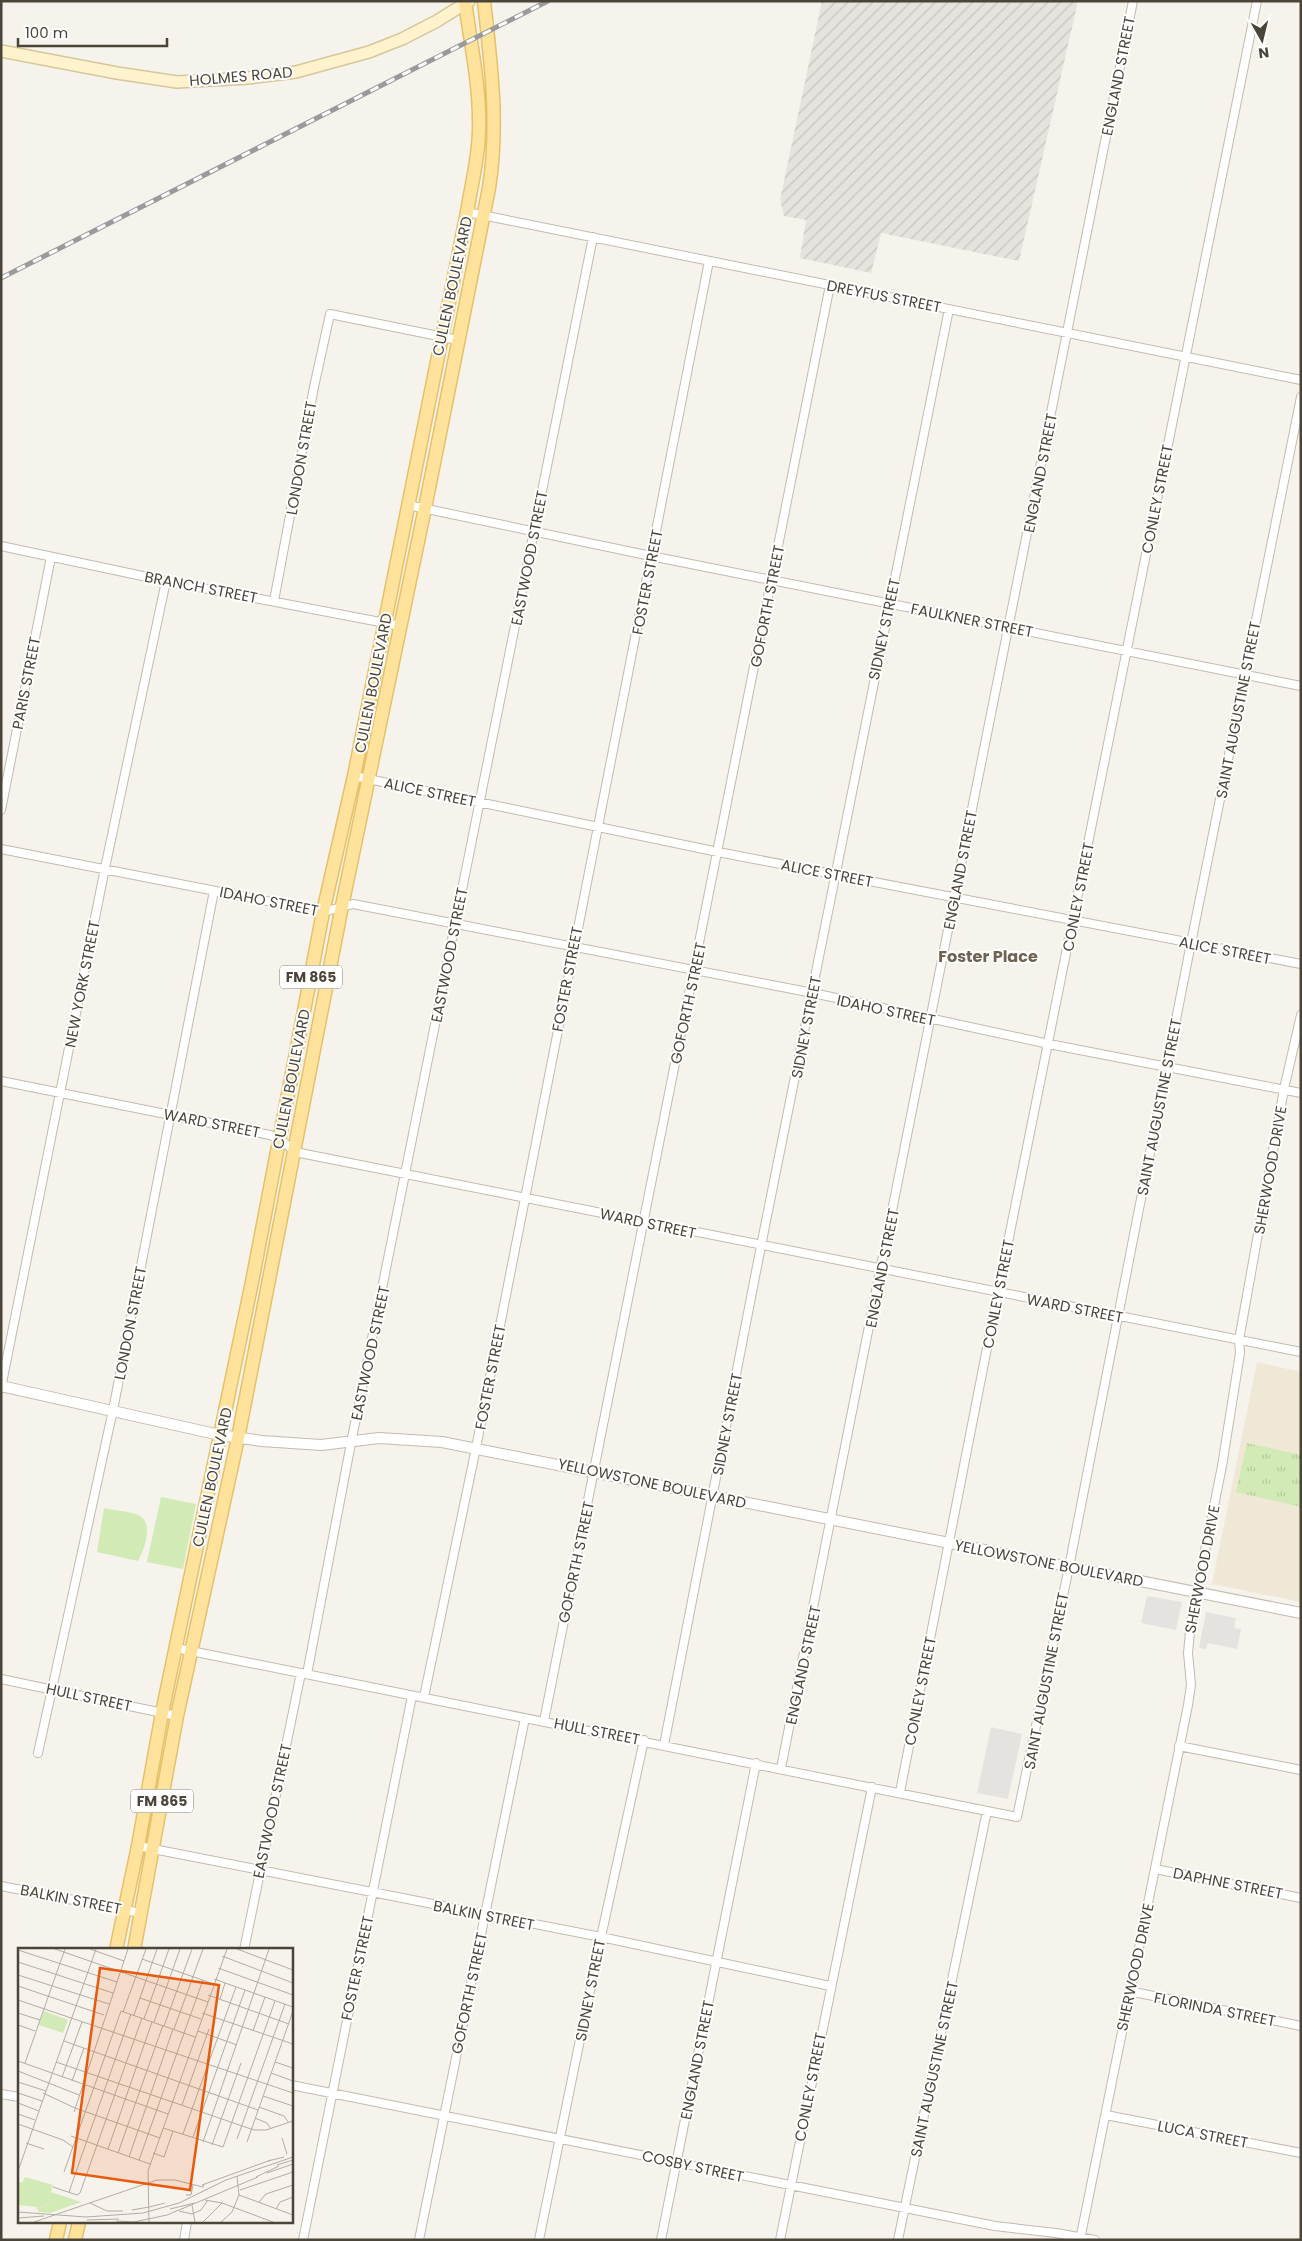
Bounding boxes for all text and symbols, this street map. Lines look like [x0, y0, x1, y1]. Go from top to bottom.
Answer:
scale bar [18, 15, 166, 47]
street label: ENGLAND STREET [1096, 15, 1140, 137]
north arrow [1237, 15, 1287, 65]
text: 100 m [25, 22, 68, 43]
text: N [1257, 42, 1270, 64]
street label: HOLMES ROAD [188, 61, 294, 91]
street label: CULLEN BOULEVARD [427, 214, 477, 358]
street label: DREYFUS STREET [825, 275, 943, 317]
street label: LONDON STREET [281, 399, 321, 517]
street label: ENGLAND STREET [1018, 412, 1062, 534]
street label: CONLEY STREET [1136, 443, 1178, 555]
street label: EASTWOOD STREET [506, 489, 552, 627]
street label: FOSTER STREET [627, 528, 667, 636]
street label: GOFORTH STREET [745, 543, 789, 669]
street label: BRANCH STREET [143, 566, 259, 608]
street label: SIDNEY STREET [863, 576, 905, 682]
street label: FAULKNER STREET [909, 598, 1035, 642]
street label: CULLEN BOULEVARD [349, 611, 397, 755]
street label: SAINT AUGUSTINE STREET [1211, 620, 1265, 800]
street label: PARIS STREET [7, 635, 45, 731]
street label: ALICE STREET [382, 772, 478, 812]
street label: ENGLAND STREET [938, 809, 982, 931]
street label: CONLEY STREET [1057, 841, 1099, 953]
street label: ALICE STREET [779, 854, 875, 892]
street label: IDAHO STREET [218, 881, 320, 921]
street label: EASTWOOD STREET [426, 886, 472, 1024]
street label: NEW YORK STREET [59, 919, 105, 1049]
street label: FOSTER STREET [547, 925, 587, 1033]
street label: ALICE STREET [1177, 931, 1273, 969]
street label: GOFORTH STREET [665, 940, 711, 1066]
district label: Foster Place [938, 945, 1038, 968]
road number: FM 865 [280, 966, 342, 989]
street label: SIDNEY STREET [786, 974, 826, 1080]
street label: IDAHO STREET [835, 989, 937, 1031]
street label: CULLEN BOULEVARD [267, 1007, 315, 1151]
street label: SAINT AUGUSTINE STREET [1132, 1017, 1186, 1197]
street label: WARD STREET [162, 1103, 262, 1143]
street label: SHERWOOD DRIVE [1248, 1104, 1292, 1236]
street label: WARD STREET [598, 1203, 698, 1243]
street label: ENGLAND STREET [860, 1207, 904, 1329]
street label: CONLEY STREET [977, 1238, 1019, 1350]
street label: LONDON STREET [109, 1264, 151, 1382]
street label: EASTWOOD STREET [345, 1284, 395, 1422]
street label: WARD STREET [1025, 1288, 1125, 1328]
street label: FOSTER STREET [470, 1323, 510, 1431]
street label: SIDNEY STREET [707, 1371, 747, 1477]
street label: CULLEN BOULEVARD [187, 1405, 237, 1549]
street label: YELLOWSTONE BOULEVARD [556, 1453, 748, 1513]
street label: GOFORTH STREET [553, 1499, 599, 1625]
street label: SHERWOOD DRIVE [1179, 1503, 1225, 1635]
street label: YELLOWSTONE BOULEVARD [953, 1534, 1145, 1592]
street label: SAINT AUGUSTINE STREET [1019, 1591, 1073, 1771]
street label: ENGLAND STREET [780, 1604, 826, 1726]
street label: CONLEY STREET [899, 1635, 941, 1747]
street label: HULL STREET [44, 1678, 134, 1716]
street label: HULL STREET [552, 1712, 642, 1750]
street label: EASTWOOD STREET [247, 1742, 297, 1880]
road number: FM 865 [131, 1790, 193, 1812]
street label: DAPHNE STREET [1171, 1862, 1285, 1904]
street label: BALKIN STREET [19, 1879, 123, 1919]
street label: BALKIN STREET [432, 1895, 536, 1935]
street label: SHERWOOD DRIVE [1111, 1901, 1159, 2033]
street label: FOSTER STREET [336, 1914, 378, 2022]
street label: GOFORTH STREET [446, 1930, 492, 2056]
street label: SIDNEY STREET [570, 1937, 610, 2043]
inset map [18, 1948, 292, 2224]
street label: SAINT AUGUSTINE STREET [905, 1979, 963, 2159]
street label: FLORINDA STREET [1152, 1987, 1278, 2031]
street label: ENGLAND STREET [675, 1999, 719, 2121]
street label: CONLEY STREET [789, 2031, 831, 2143]
street label: LUCA STREET [1156, 2115, 1250, 2153]
street label: COSBY STREET [640, 2145, 746, 2187]

